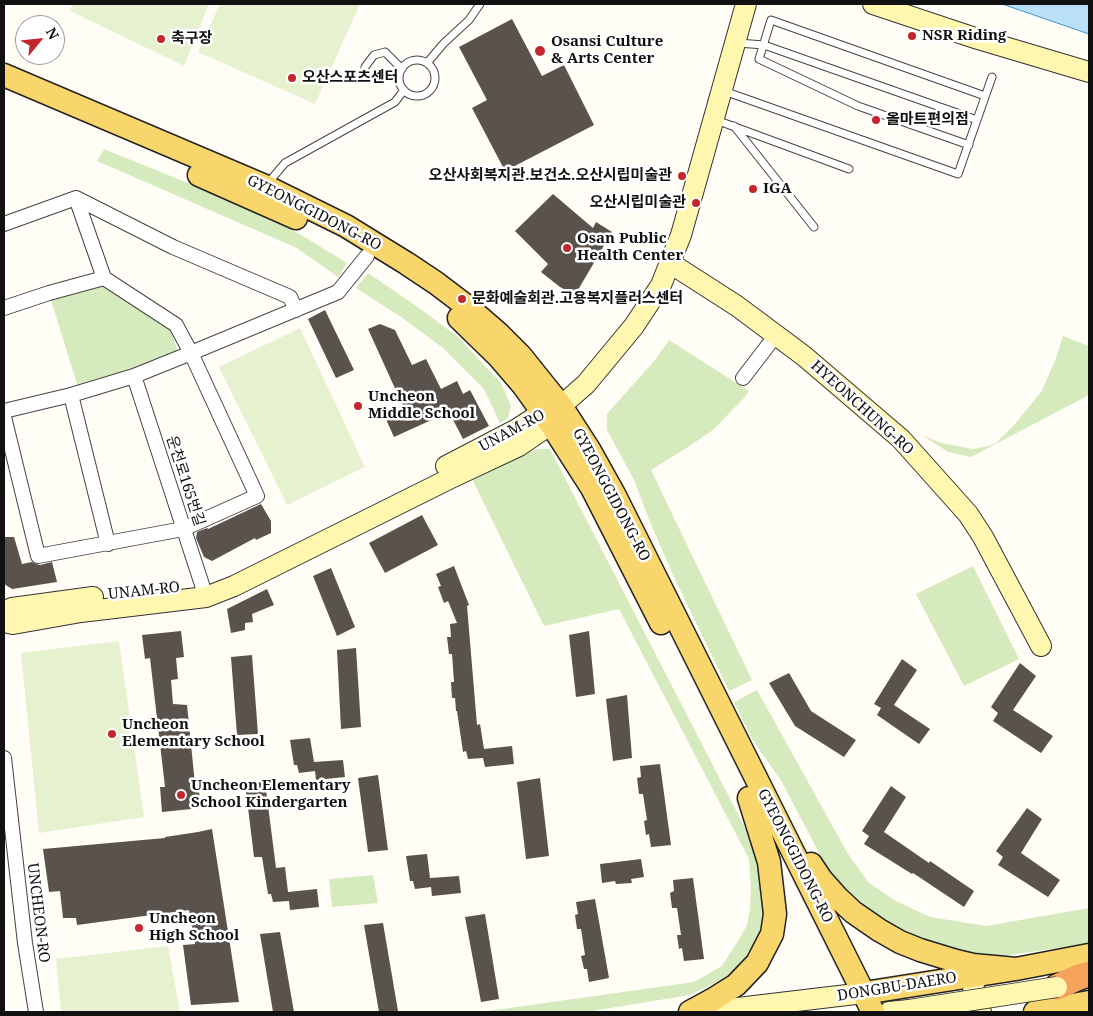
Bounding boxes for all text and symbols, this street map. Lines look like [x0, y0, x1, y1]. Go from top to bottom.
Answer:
north arrow [15, 15, 65, 65]
text: N [42, 24, 64, 43]
place label: NSR Riding [922, 27, 1006, 45]
place label: 축구장 [171, 30, 212, 48]
marker: NSR Riding [906, 30, 918, 42]
marker: 축구장 [155, 33, 167, 45]
place label: Osansi Culture & Arts Center [551, 33, 663, 68]
marker: Osansi Culture & Arts Center [533, 44, 547, 58]
place label: 오산스포츠센터 [302, 69, 399, 87]
marker: 오산스포츠센터 [286, 72, 298, 84]
place label: 올마트편의점 [886, 111, 969, 129]
marker: 올마트편의점 [870, 114, 882, 126]
place label: 오산사회복지관.보건소.오산시립미술관 [429, 167, 672, 185]
marker: 오산사회복지관.보건소.오산시립미술관 [676, 170, 688, 182]
street label: GYEONGGIDONG-RO [244, 171, 384, 255]
place label: IGA [763, 180, 792, 198]
marker: IGA [747, 183, 759, 195]
place label: 오산시립미술관 [589, 194, 686, 212]
marker: 오산시립미술관 [690, 197, 702, 209]
place label: Osan Public Health Center [577, 230, 683, 265]
marker: Osan Public Health Center [561, 242, 573, 254]
place label: 문화예술회관.고용복지플러스센터 [472, 290, 683, 308]
marker: 문화예술회관.고용복지플러스센터 [456, 293, 468, 305]
street label: HYEONCHUNG-RO [807, 357, 917, 459]
place label: Uncheon Middle School [368, 388, 475, 423]
marker: Uncheon Middle School [352, 400, 364, 412]
street label: UNAM-RO [476, 406, 548, 456]
street label: GYEONGGIDONG-RO [568, 425, 654, 565]
street label: 운천로165번길 [162, 433, 208, 529]
street label: UNAM-RO [107, 578, 181, 604]
place label: Uncheon Elementary School [122, 716, 265, 751]
marker: Uncheon Elementary School [106, 728, 118, 740]
place label: Uncheon Elementary School Kindergarten [191, 777, 350, 812]
street label: GYEONGGIDONG-RO [753, 786, 837, 926]
marker: Uncheon Elementary School Kindergarten [175, 789, 187, 801]
street label: UNCHEON-RO [23, 862, 53, 964]
place label: Uncheon High School [149, 910, 239, 945]
marker: Uncheon High School [133, 922, 145, 934]
street label: DONGBU-DAERO [836, 969, 958, 1005]

